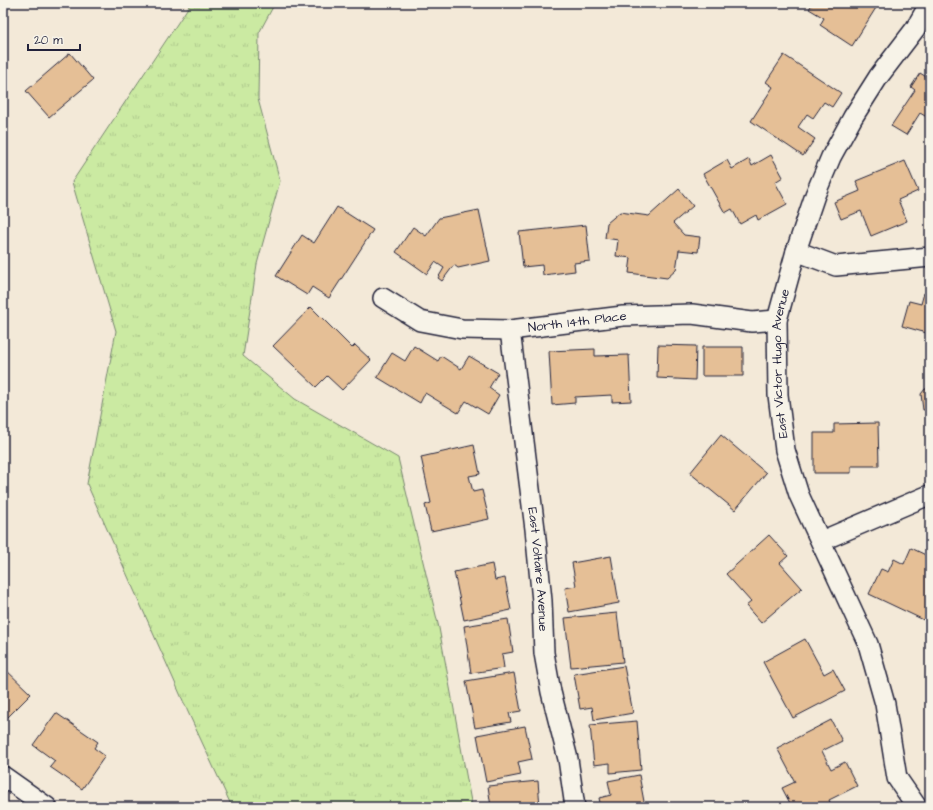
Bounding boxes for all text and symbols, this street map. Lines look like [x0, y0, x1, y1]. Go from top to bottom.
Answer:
scale bar [28, 26, 80, 52]
text: 20 m [34, 32, 63, 49]
street label: East Victor Hugo Avenue [768, 287, 794, 439]
street label: North 14th Place [527, 307, 628, 337]
street label: East Voltaire Avenue [523, 506, 552, 632]

